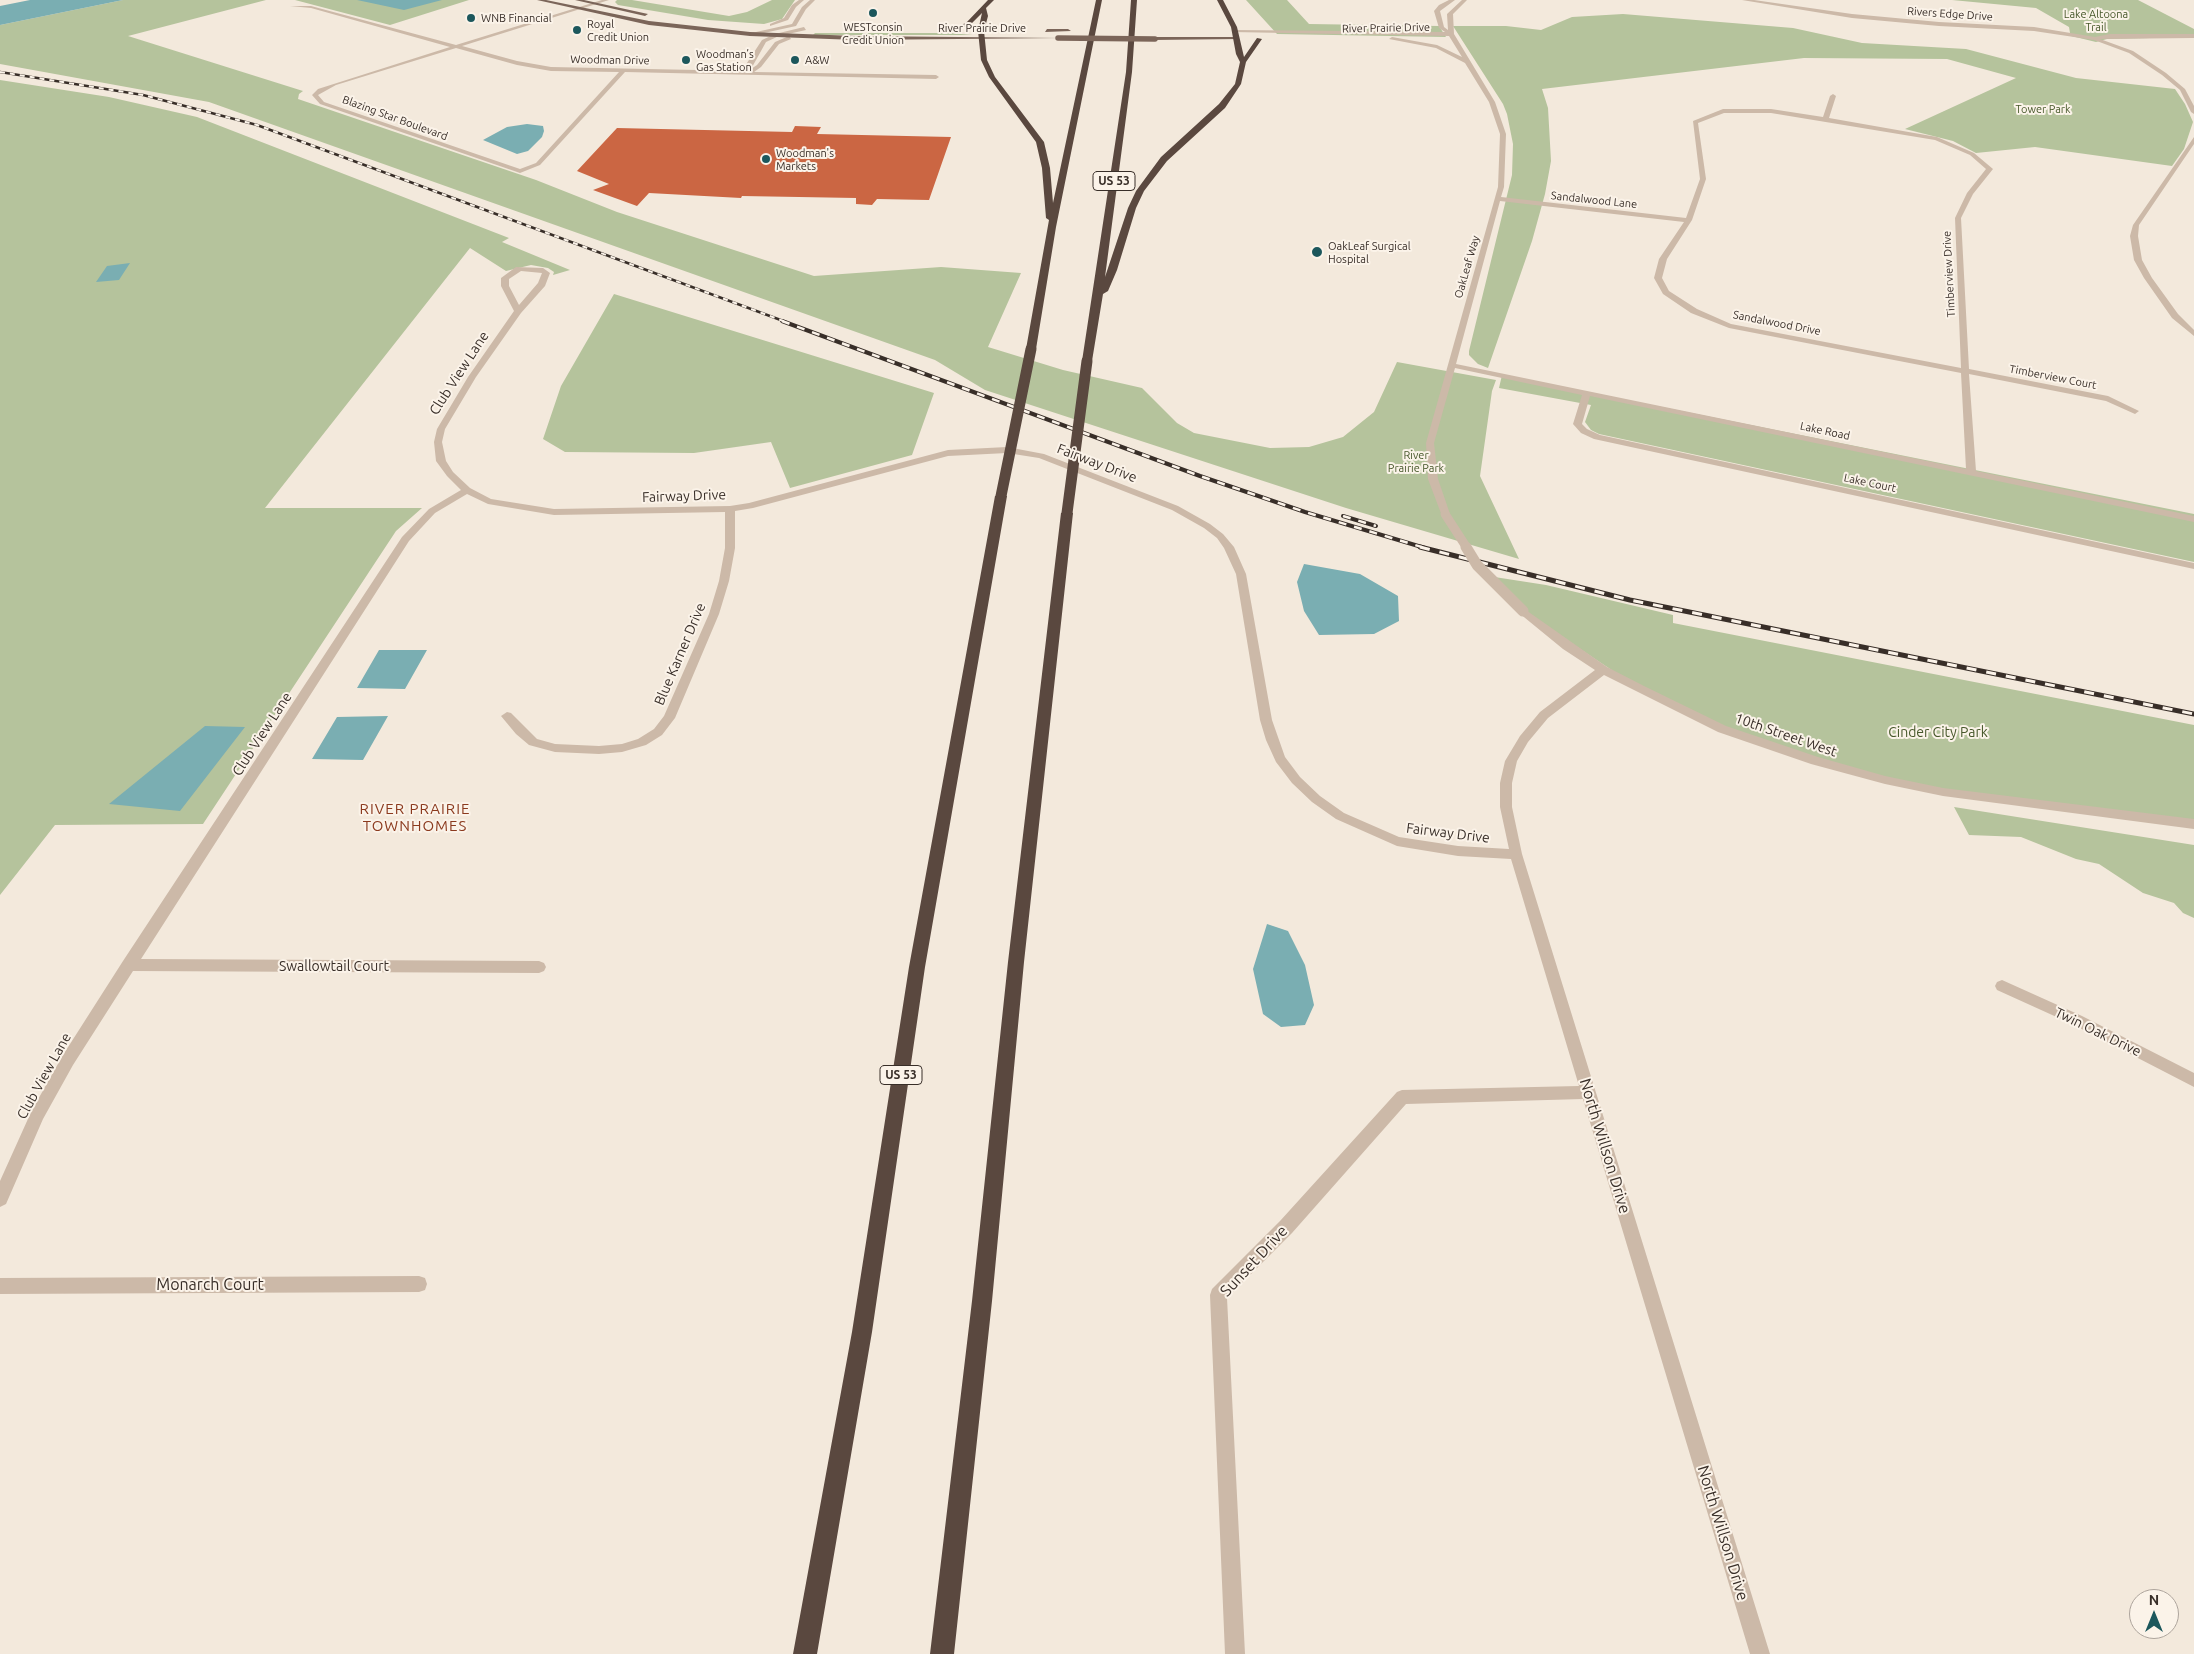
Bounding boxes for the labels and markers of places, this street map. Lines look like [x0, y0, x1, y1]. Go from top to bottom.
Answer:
marker: WESTconsin Credit Union [867, 7, 879, 19]
place label: WNB Financial [481, 11, 552, 25]
marker: WNB Financial [465, 12, 477, 24]
place label: Royal Credit Union [587, 17, 649, 43]
place label: WESTconsin Credit Union [842, 20, 904, 46]
marker: Royal Credit Union [571, 24, 583, 36]
place label: Woodman’s Gas Station [696, 47, 754, 73]
place label: A&W [805, 53, 830, 67]
marker: Woodman’s Gas Station [680, 54, 692, 66]
marker: A&W [789, 54, 801, 66]
place label: Woodman's Markets [776, 146, 834, 172]
marker: Woodman's Markets [760, 153, 772, 165]
place label: OakLeaf Surgical Hospital [1328, 239, 1411, 265]
marker: OakLeaf Surgical Hospital [1310, 245, 1324, 259]

